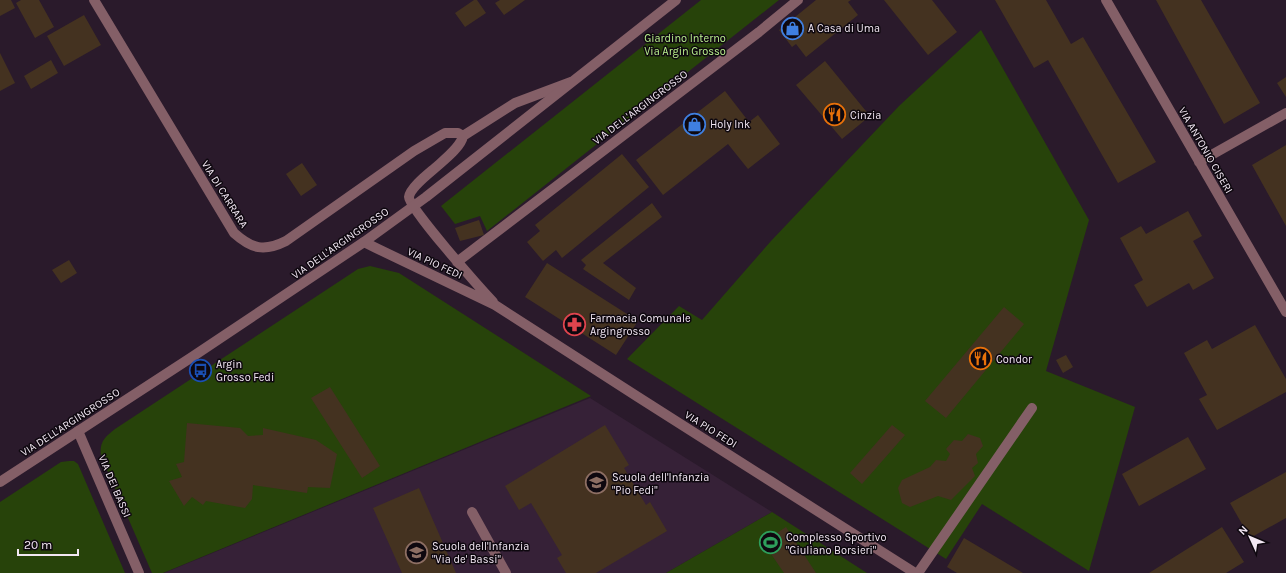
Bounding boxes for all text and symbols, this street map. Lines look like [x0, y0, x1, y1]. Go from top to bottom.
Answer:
shop icon: A Casa di Uma [779, 15, 805, 41]
place label: A Casa di Uma [808, 22, 880, 35]
park label: Giardino Interno Via Argin Grosso [644, 32, 726, 58]
street label: VIA DELL'ARGINGROSSO [590, 67, 690, 147]
restaurant icon: Cinzia [822, 102, 848, 128]
street label: VIA ANTONIO CISERI [1176, 105, 1236, 196]
place label: Cinzia [850, 109, 881, 122]
shop icon: Holy Ink [681, 111, 707, 137]
place label: Holy Ink [710, 118, 750, 131]
street label: VIA DI CARRARA [199, 158, 251, 231]
street label: VIA DELL'ARGINGROSSO [289, 205, 391, 282]
street label: VIA PIO FEDI [405, 245, 464, 282]
pharmacy icon: Farmacia Comunale Argingrosso [562, 311, 588, 337]
place label: Farmacia Comunale Argingrosso [590, 312, 691, 338]
restaurant icon: Condor [967, 346, 993, 372]
place label: Condor [996, 353, 1032, 366]
bus stop icon: Argin Grosso Fedi [187, 357, 213, 383]
place label: Argin Grosso Fedi [216, 358, 274, 384]
street label: VIA DELL'ARGINGROSSO [18, 386, 122, 459]
street label: VIA PIO FEDI [682, 408, 739, 451]
street label: VIA DEI BASSI [95, 453, 134, 520]
school or university icon: Scuola dell'Infanzia "Pio Fedi" [584, 470, 610, 496]
place label: Scuola dell'Infanzia "Pio Fedi" [612, 471, 709, 497]
north arrow [1230, 517, 1270, 557]
text: N [1236, 523, 1251, 538]
sports icon: Complesso Sportivo "Giuliano Borsieri" [757, 530, 783, 556]
scale bar [18, 531, 78, 557]
place label: Complesso Sportivo "Giuliano Borsieri" [786, 531, 886, 557]
text: 20 m [24, 538, 52, 552]
school or university icon: Scuola dell'Infanzia "Via de' Bassi" [404, 539, 430, 565]
place label: Scuola dell'Infanzia "Via de' Bassi" [432, 540, 529, 566]

